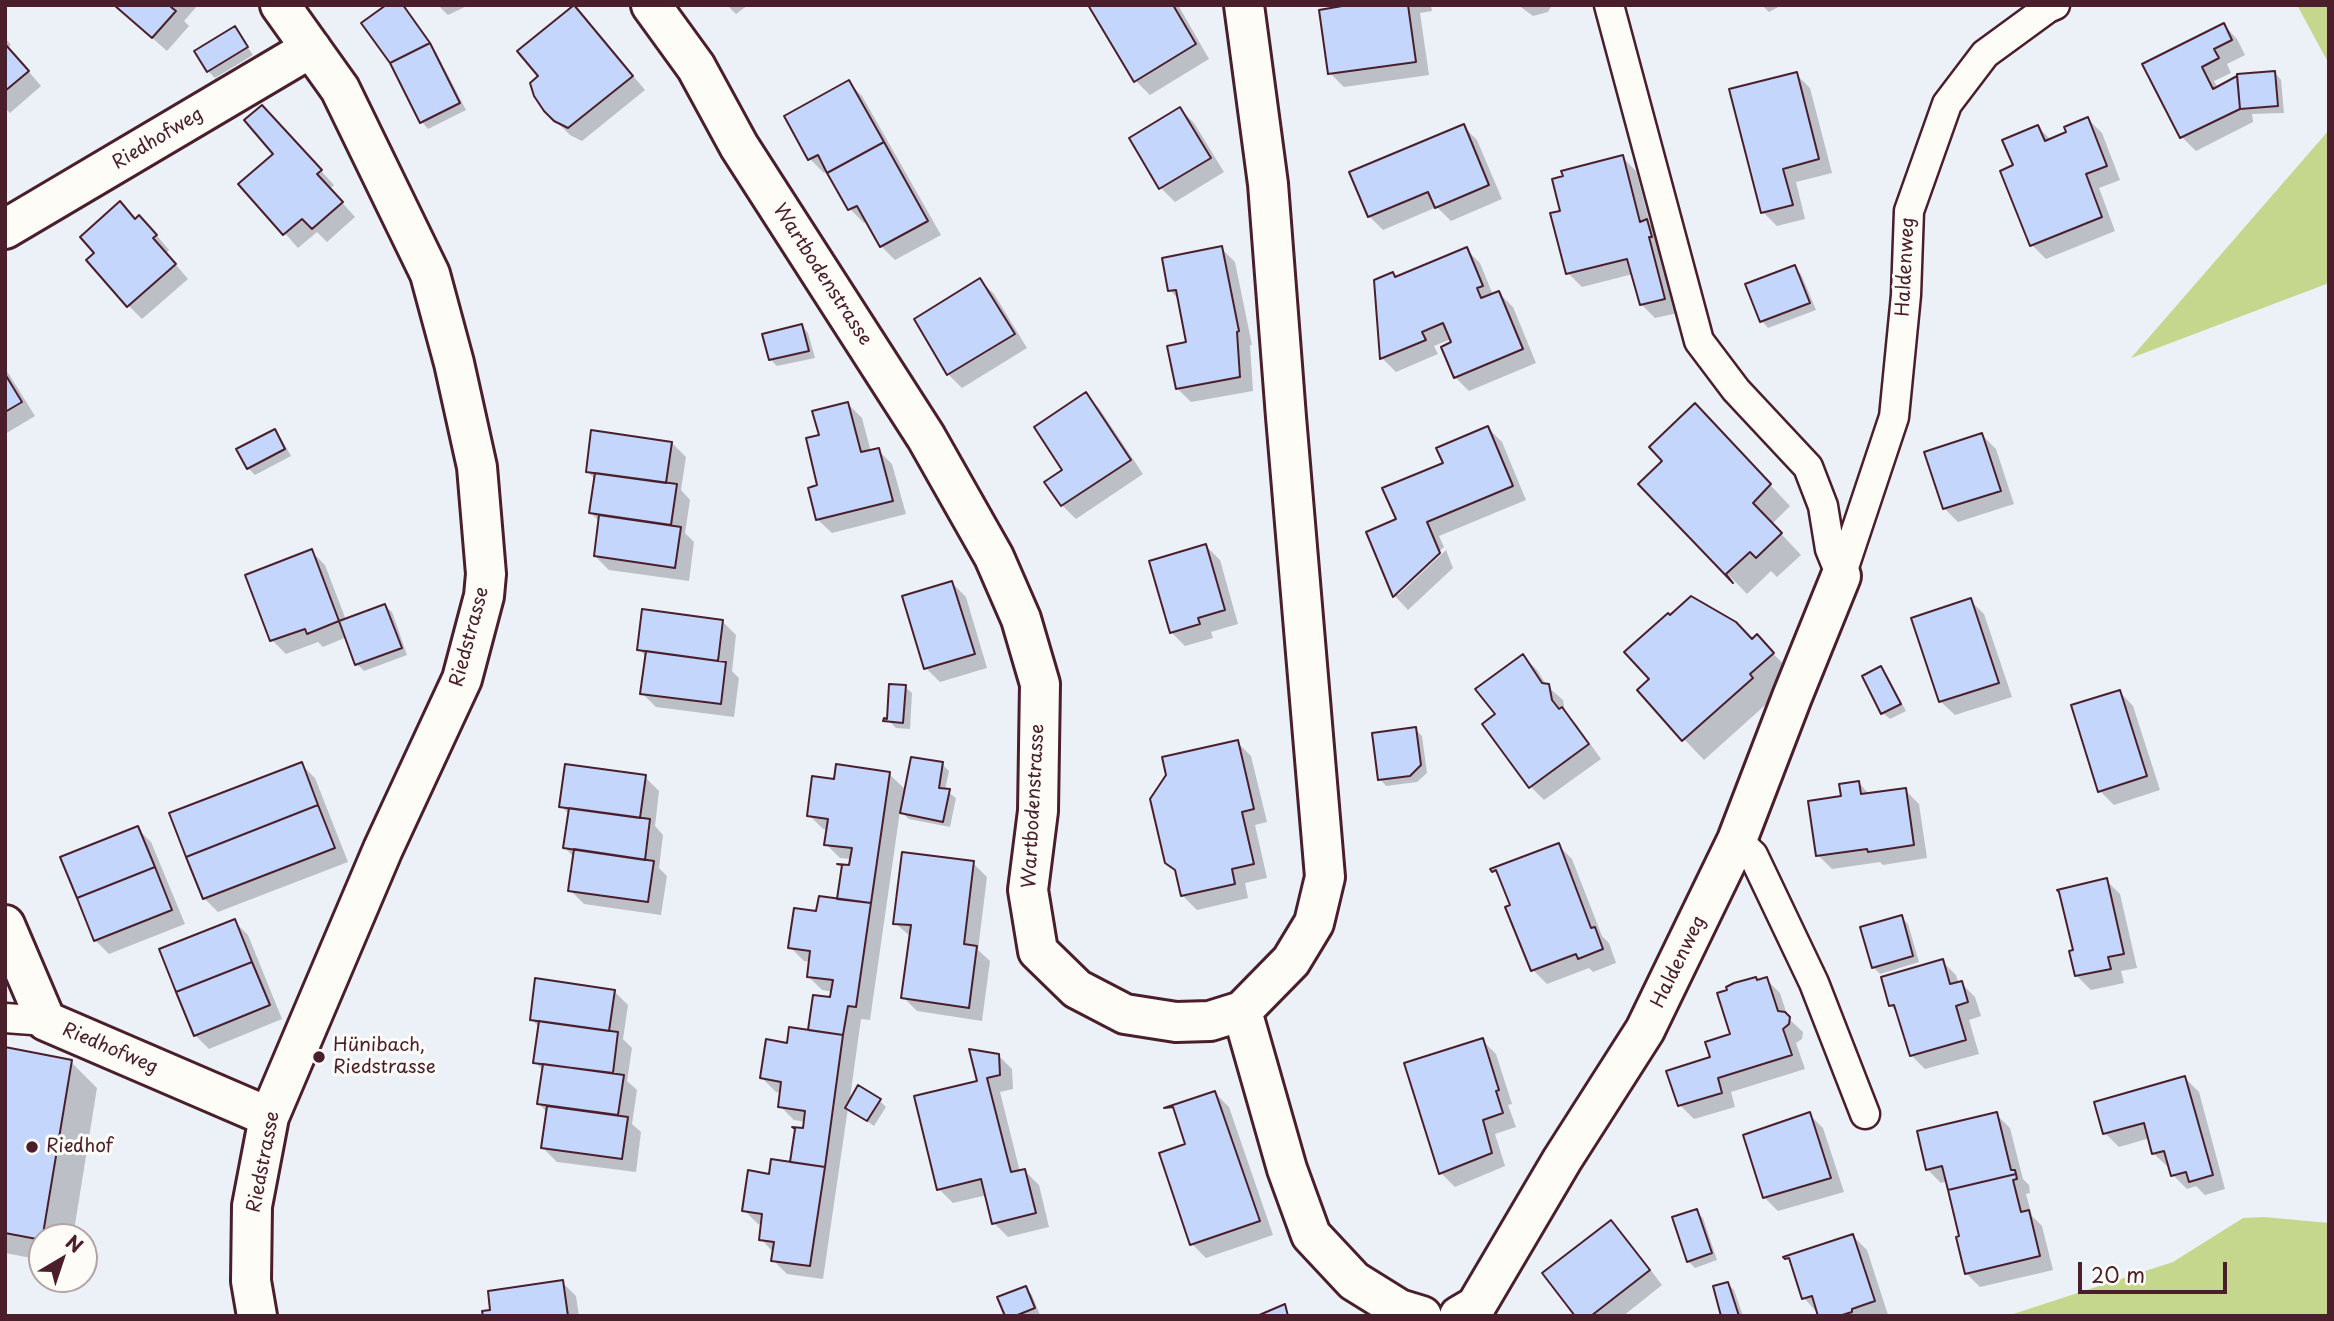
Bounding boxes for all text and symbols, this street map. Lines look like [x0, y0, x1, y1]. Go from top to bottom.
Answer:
street label: Riedhofweg [108, 103, 208, 175]
street label: Wartbodenstrasse [768, 200, 876, 350]
street label: Haldenweg [1892, 217, 1920, 317]
street label: Riedstrasse [446, 584, 494, 690]
street label: Wartbodenstrasse [1018, 723, 1050, 889]
street label: Haldenweg [1647, 912, 1711, 1012]
street label: Riedhofweg [59, 1019, 161, 1079]
place label: Hünibach, Riedstrasse [333, 1035, 436, 1079]
marker: Hünibach, Riedstrasse [311, 1049, 327, 1065]
street label: Riedstrasse [243, 1109, 285, 1215]
place label: Riedhof [46, 1136, 113, 1158]
marker: Riedhof [24, 1139, 40, 1155]
north arrow [28, 1223, 98, 1293]
text: N [60, 1228, 90, 1259]
scale bar [2082, 1248, 2231, 1292]
text: 20 m [2091, 1258, 2145, 1290]

